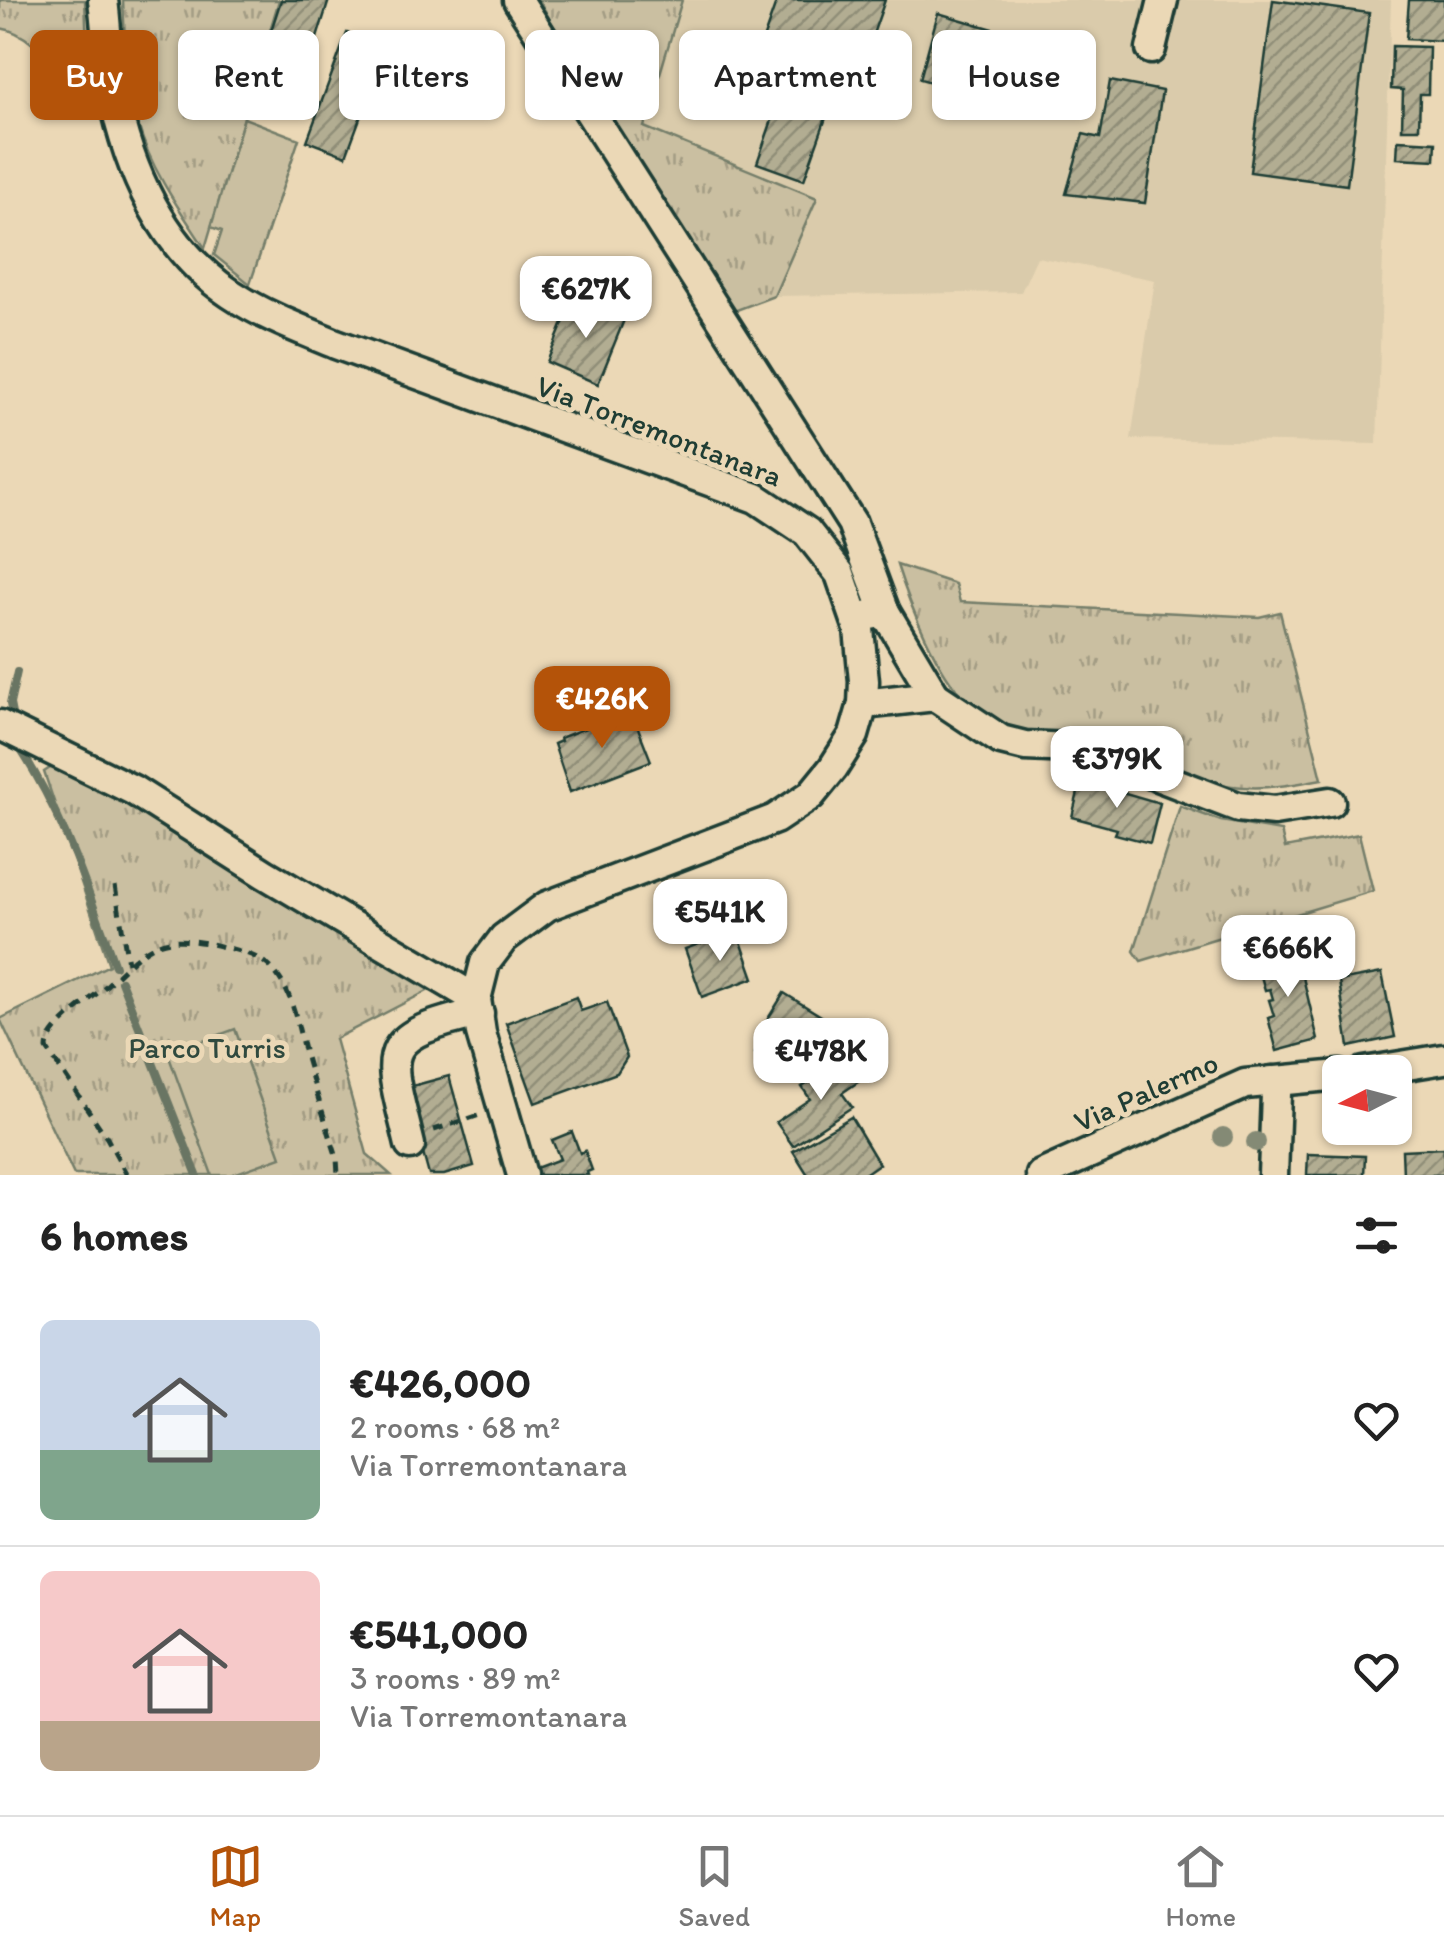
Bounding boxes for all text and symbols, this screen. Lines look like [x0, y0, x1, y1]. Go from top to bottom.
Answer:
chip: Buy [30, 30, 158, 120]
chip: Rent [178, 30, 319, 120]
chip: Filters [339, 30, 505, 120]
chip: New [525, 30, 659, 120]
chip: Apartment [679, 30, 912, 120]
chip: House [932, 30, 1096, 120]
pin: €627K [516, 256, 656, 341]
text: €627K [542, 269, 630, 307]
street label: Via Torremontanara [531, 367, 787, 494]
pin: €426K [532, 666, 672, 751]
text: €426K [556, 679, 648, 717]
pin: €379K [1047, 726, 1187, 811]
text: €379K [1073, 739, 1161, 777]
pin: €541K [650, 879, 790, 964]
text: €541K [675, 892, 765, 930]
pin: €666K [1218, 915, 1358, 1000]
text: €666K [1243, 928, 1333, 966]
pin: €478K [751, 1018, 891, 1103]
park label: Parco Turris [128, 1029, 286, 1066]
text: €478K [775, 1031, 867, 1069]
street label: Via Palermo [1068, 1043, 1224, 1140]
north arrow [1322, 1055, 1412, 1145]
map controls [1322, 1055, 1412, 1145]
icon: filters [1349, 1208, 1404, 1263]
text: 6 homes [40, 1210, 188, 1261]
text: €426,000 [350, 1357, 531, 1408]
icon: home [120, 1360, 240, 1480]
icon: heart [1349, 1393, 1404, 1448]
text: 2 rooms · 68 m² [350, 1408, 560, 1446]
text: Via Torremontanara [350, 1446, 627, 1484]
text: €541,000 [350, 1608, 528, 1659]
icon: home [120, 1611, 240, 1731]
icon: heart [1349, 1644, 1404, 1699]
text: 3 rooms · 89 m² [350, 1659, 561, 1697]
text: Via Torremontanara [350, 1697, 627, 1735]
tab: Map [208, 1839, 263, 1933]
tab: Saved [678, 1839, 750, 1933]
tab: Home [1166, 1839, 1236, 1933]

